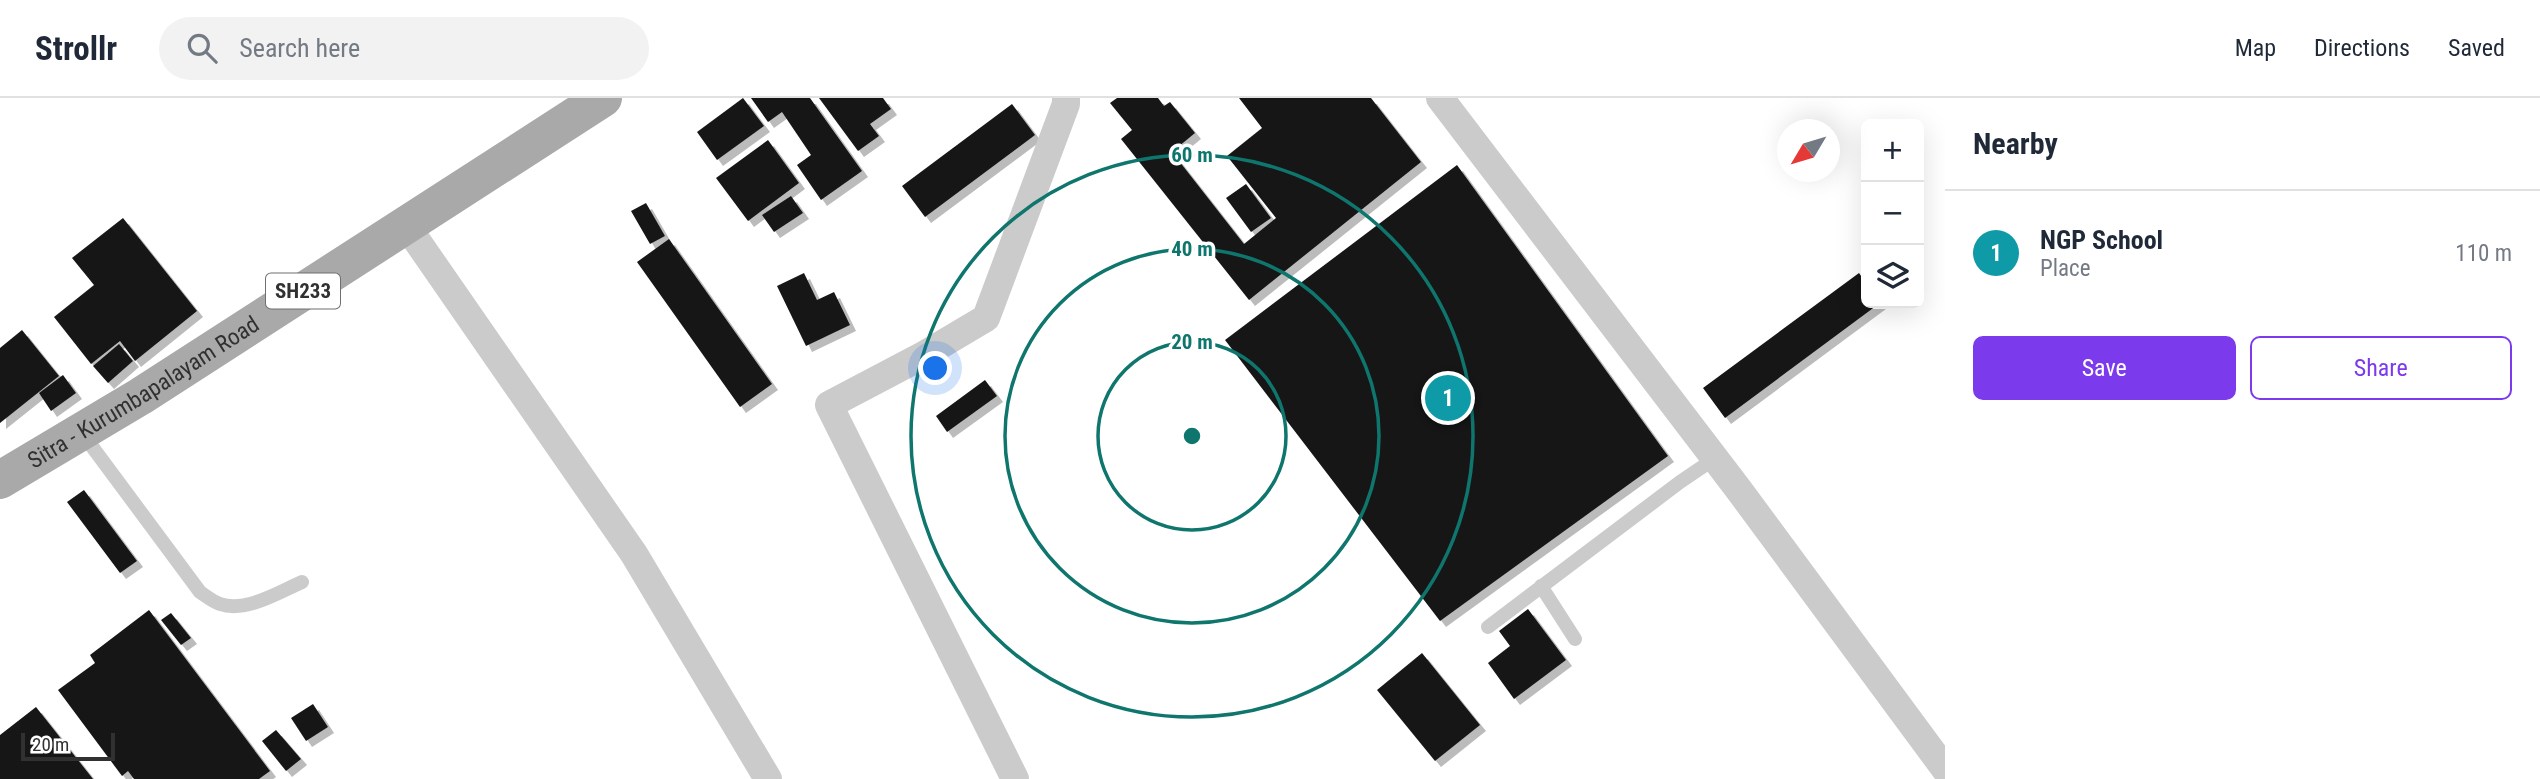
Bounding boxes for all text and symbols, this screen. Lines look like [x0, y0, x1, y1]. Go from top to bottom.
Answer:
search box [159, 17, 649, 80]
text: Strollr [35, 29, 117, 68]
icon: search [183, 29, 221, 67]
text: Search here [239, 33, 360, 63]
text: Map [2235, 34, 2276, 62]
text: Directions [2314, 34, 2410, 62]
text: Saved [2448, 34, 2505, 62]
north arrow [1777, 119, 1840, 182]
map controls [1861, 119, 1924, 308]
button: + [1861, 119, 1924, 182]
text: Nearby [1973, 126, 2058, 161]
text: 60 m [1171, 143, 1213, 167]
button: − [1861, 182, 1924, 245]
text: NGP School [2040, 225, 2163, 255]
text: 40 m [1171, 237, 1213, 261]
text: 1 [1990, 240, 2002, 267]
text: 110 m [2455, 240, 2512, 267]
button: layers [1861, 245, 1924, 308]
text: Place [2040, 255, 2090, 282]
road number: SH233 [266, 274, 340, 308]
street label: Sitra - Kurumbapalayam Road [23, 311, 264, 474]
text: 20 m [1171, 330, 1213, 354]
button: Save [1973, 336, 2236, 400]
button: Share [2250, 336, 2512, 400]
your location [918, 351, 952, 385]
pin: 1 [1425, 372, 1471, 424]
centre of rings [1180, 424, 1204, 448]
scale bar [21, 730, 116, 762]
text: 20 m [32, 733, 69, 756]

